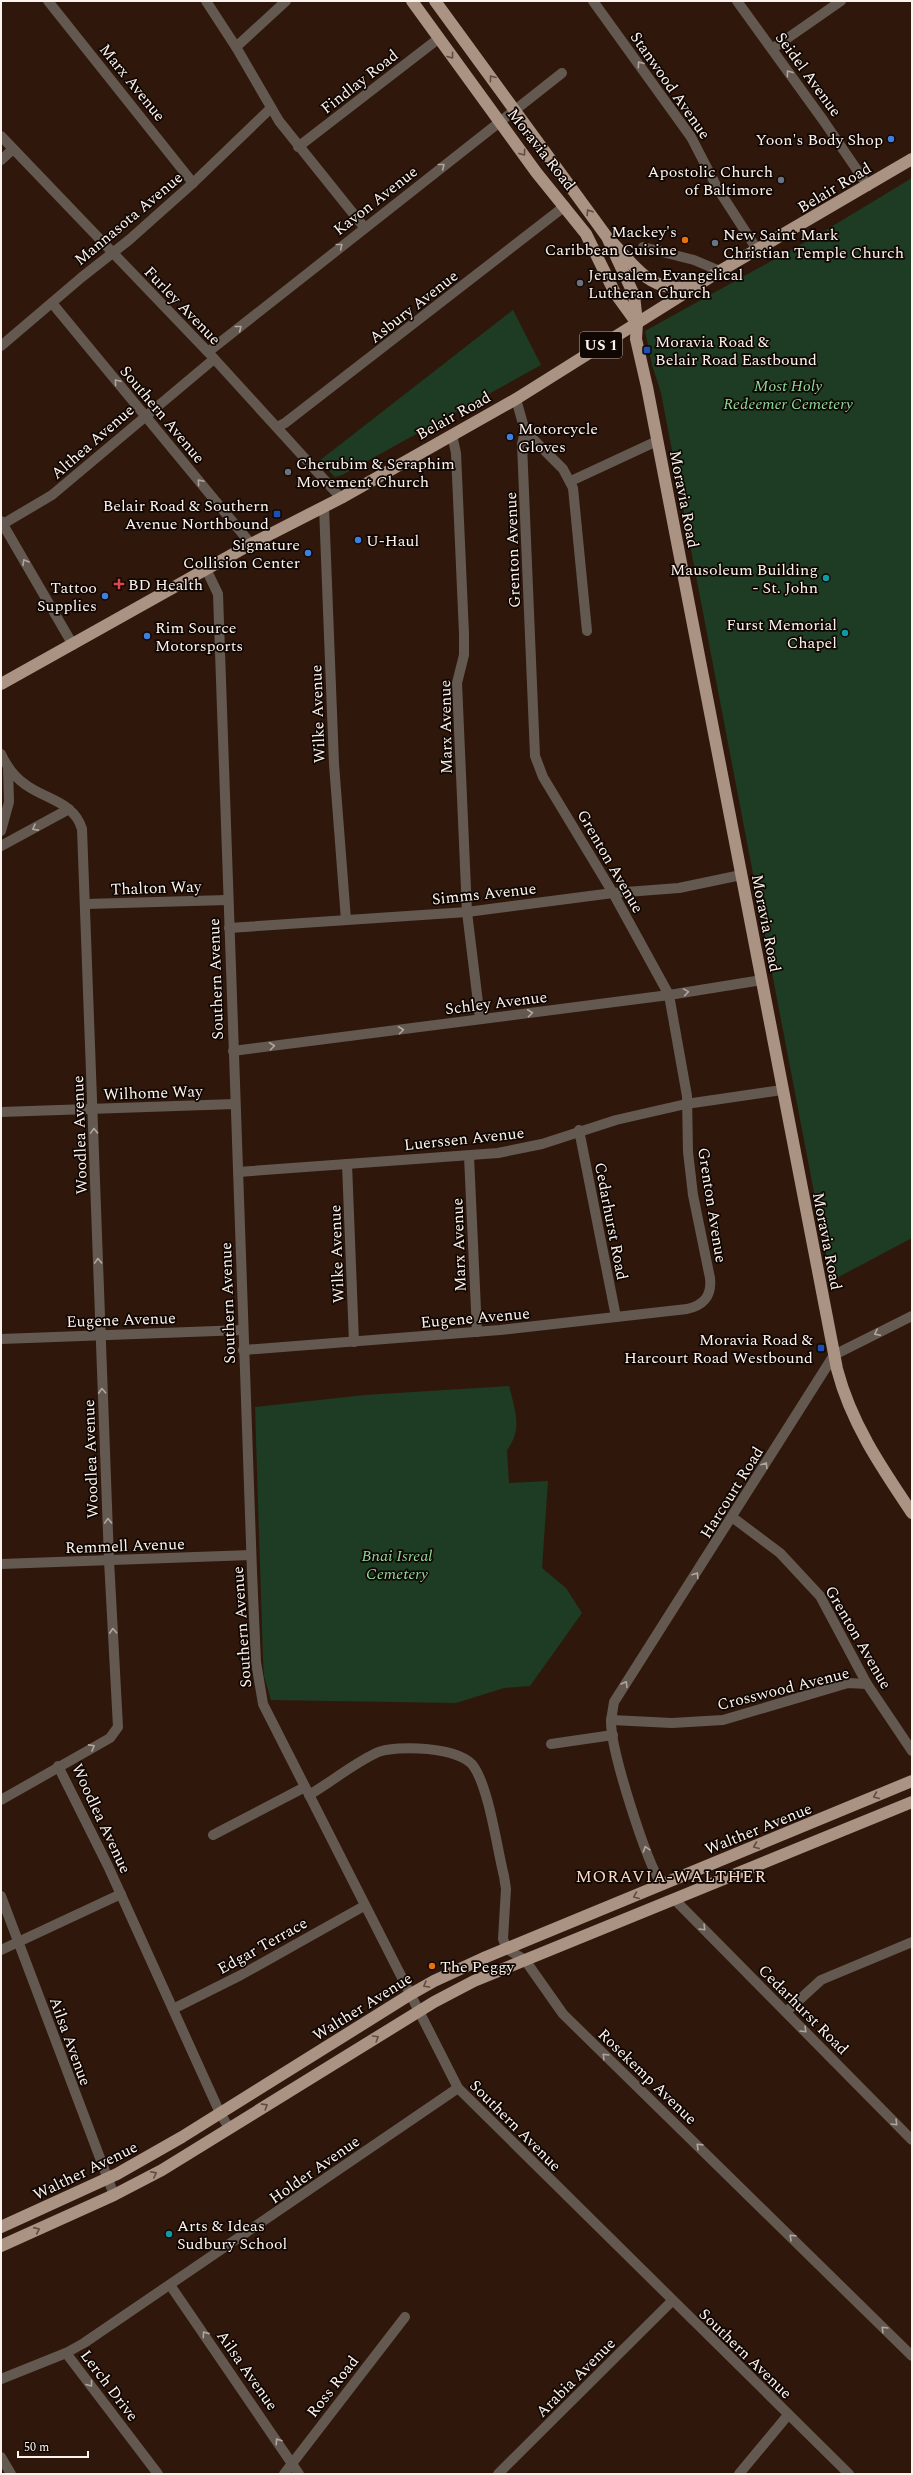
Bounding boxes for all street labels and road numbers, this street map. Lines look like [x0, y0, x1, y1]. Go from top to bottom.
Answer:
street label: Stanwood Avenue [624, 27, 716, 144]
street label: Seidel Avenue [769, 27, 847, 122]
street label: Marx Avenue [93, 39, 171, 127]
street label: Findlay Road [316, 44, 404, 120]
street label: Moravia Road [501, 103, 581, 196]
street label: Belair Road [793, 156, 876, 219]
street label: Kavon Avenue [328, 160, 423, 241]
street label: Mannasota Avenue [69, 166, 188, 271]
street label: Furley Avenue [138, 261, 226, 351]
street label: Asbury Avenue [364, 264, 463, 349]
road number: US 1 [580, 332, 622, 358]
street label: Southern Avenue [114, 360, 211, 469]
street label: Belair Road [412, 385, 495, 446]
street label: Althea Avenue [46, 399, 140, 485]
street label: Moravia Road [663, 448, 705, 550]
street label: Grenton Avenue [499, 492, 527, 608]
street label: Wilke Avenue [304, 664, 332, 764]
street label: Marx Avenue [433, 680, 459, 774]
street label: Grenton Avenue [571, 805, 650, 918]
street label: Moravia Road [745, 872, 787, 974]
street label: Thalton Way [110, 874, 203, 902]
street label: Simms Avenue [431, 877, 537, 911]
street label: Southern Avenue [202, 918, 230, 1040]
street label: Schley Avenue [444, 985, 549, 1021]
street label: Woodlea Avenue [66, 1075, 94, 1195]
street label: Wilhome Way [103, 1079, 204, 1107]
street label: Luerssen Avenue [403, 1121, 525, 1157]
street label: Grenton Avenue [691, 1146, 733, 1264]
street label: Cedarhurst Road [588, 1160, 634, 1282]
street label: Moravia Road [806, 1190, 848, 1292]
street label: Marx Avenue [445, 1198, 473, 1292]
street label: Wilke Avenue [323, 1204, 351, 1304]
street label: Southern Avenue [214, 1242, 242, 1364]
street label: Eugene Avenue [419, 1301, 531, 1335]
street label: Eugene Avenue [66, 1306, 176, 1334]
street label: Woodlea Avenue [77, 1399, 105, 1519]
street label: Harcourt Road [694, 1442, 770, 1543]
street label: Remmell Avenue [65, 1532, 185, 1560]
street label: Southern Avenue [226, 1565, 258, 1688]
street label: Grenton Avenue [819, 1581, 898, 1694]
street label: Crosswood Avenue [715, 1661, 852, 1717]
street label: Woodlea Avenue [65, 1759, 137, 1877]
street label: Walther Avenue [701, 1797, 816, 1861]
street label: Edgar Terrace [213, 1911, 312, 1981]
street label: Cedarhurst Road [753, 1959, 854, 2061]
street label: Walther Avenue [308, 1967, 417, 2047]
street label: Ailsa Avenue [43, 1993, 97, 2089]
street label: Rosekemp Avenue [592, 2023, 702, 2130]
street label: Southern Avenue [464, 2074, 567, 2177]
street label: Holder Avenue [264, 2130, 365, 2210]
street label: Walther Avenue [29, 2135, 142, 2207]
street label: Southern Avenue [693, 2303, 797, 2405]
street label: Ailsa Avenue [211, 2325, 284, 2416]
street label: Arabia Avenue [530, 2332, 621, 2423]
street label: Lerch Drive [74, 2345, 144, 2427]
street label: Ross Road [301, 2350, 365, 2423]

